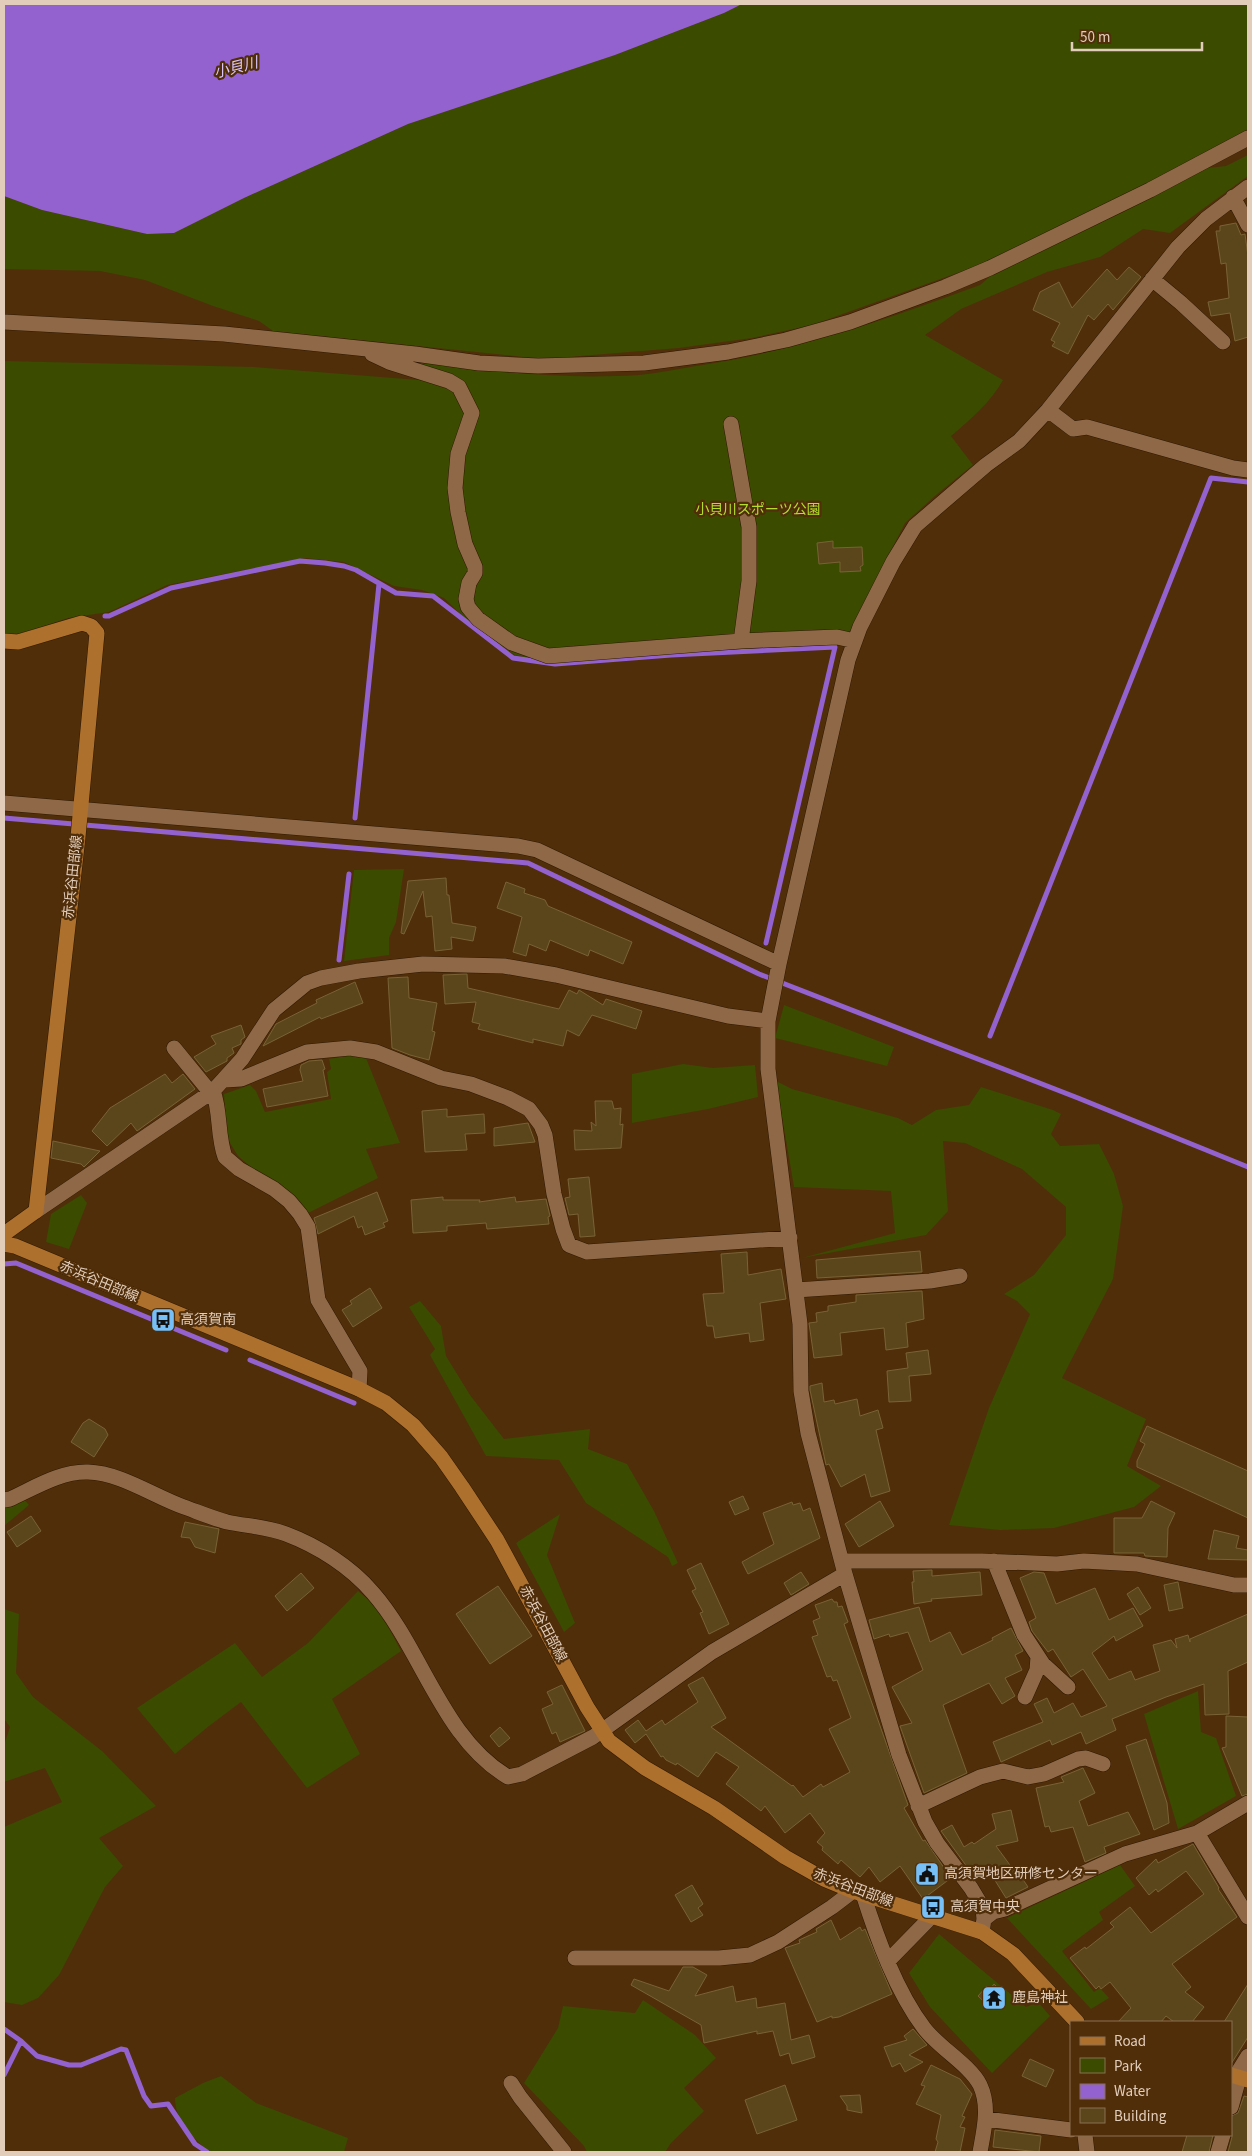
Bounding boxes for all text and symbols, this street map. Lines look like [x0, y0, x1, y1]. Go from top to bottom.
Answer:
scale bar [1072, 20, 1202, 52]
text: 50 m [1080, 27, 1110, 48]
water label: 小貝川 [212, 52, 262, 84]
park label: 小貝川スポーツ公園 [695, 500, 821, 520]
street label: 赤浜谷田部線 [59, 834, 87, 920]
street label: 赤浜谷田部線 [56, 1256, 142, 1308]
bus stop icon: 高須賀南 [150, 1307, 176, 1333]
place label: 高須賀南 [180, 1310, 236, 1330]
street label: 赤浜谷田部線 [514, 1582, 572, 1666]
public building icon: 高須賀地区研修センター [914, 1861, 940, 1887]
street label: 赤浜谷田部線 [810, 1864, 896, 1912]
place label: 高須賀地区研修センター [944, 1864, 1098, 1884]
bus stop icon: 高須賀中央 [920, 1894, 946, 1920]
place label: 高須賀中央 [950, 1897, 1020, 1917]
temple icon: 鹿島神社 [981, 1985, 1007, 2011]
place label: 鹿島神社 [1012, 1988, 1068, 2008]
legend [1070, 2021, 1232, 2136]
text: Road [1114, 2031, 1146, 2052]
text: Park [1114, 2056, 1143, 2077]
text: Water [1114, 2081, 1151, 2102]
text: Building [1114, 2106, 1167, 2127]

